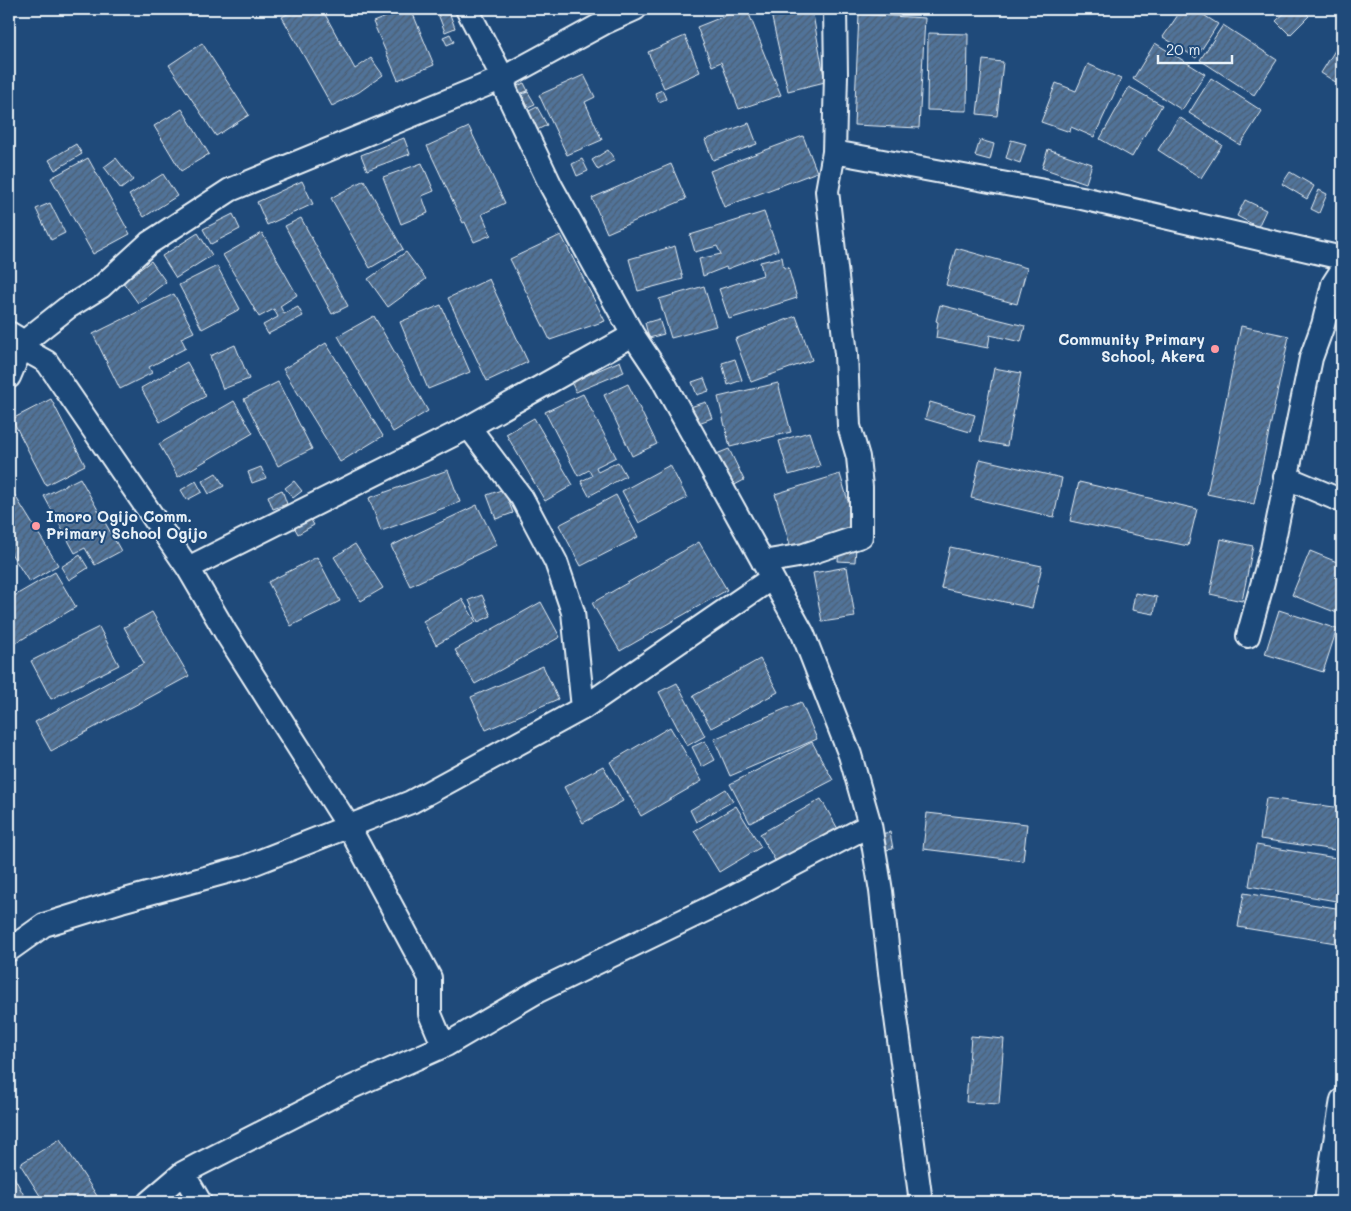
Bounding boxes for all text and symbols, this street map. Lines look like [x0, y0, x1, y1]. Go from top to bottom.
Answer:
scale bar [1158, 32, 1232, 64]
text: 20 m [1166, 39, 1200, 59]
place label: Community Primary School, Akera [1058, 329, 1205, 366]
marker: Community Primary School, Akera [1209, 343, 1221, 355]
place label: Imoro Ogijo Comm. Primary School Ogijo [46, 506, 207, 543]
marker: Imoro Ogijo Comm. Primary School Ogijo [30, 520, 42, 532]

